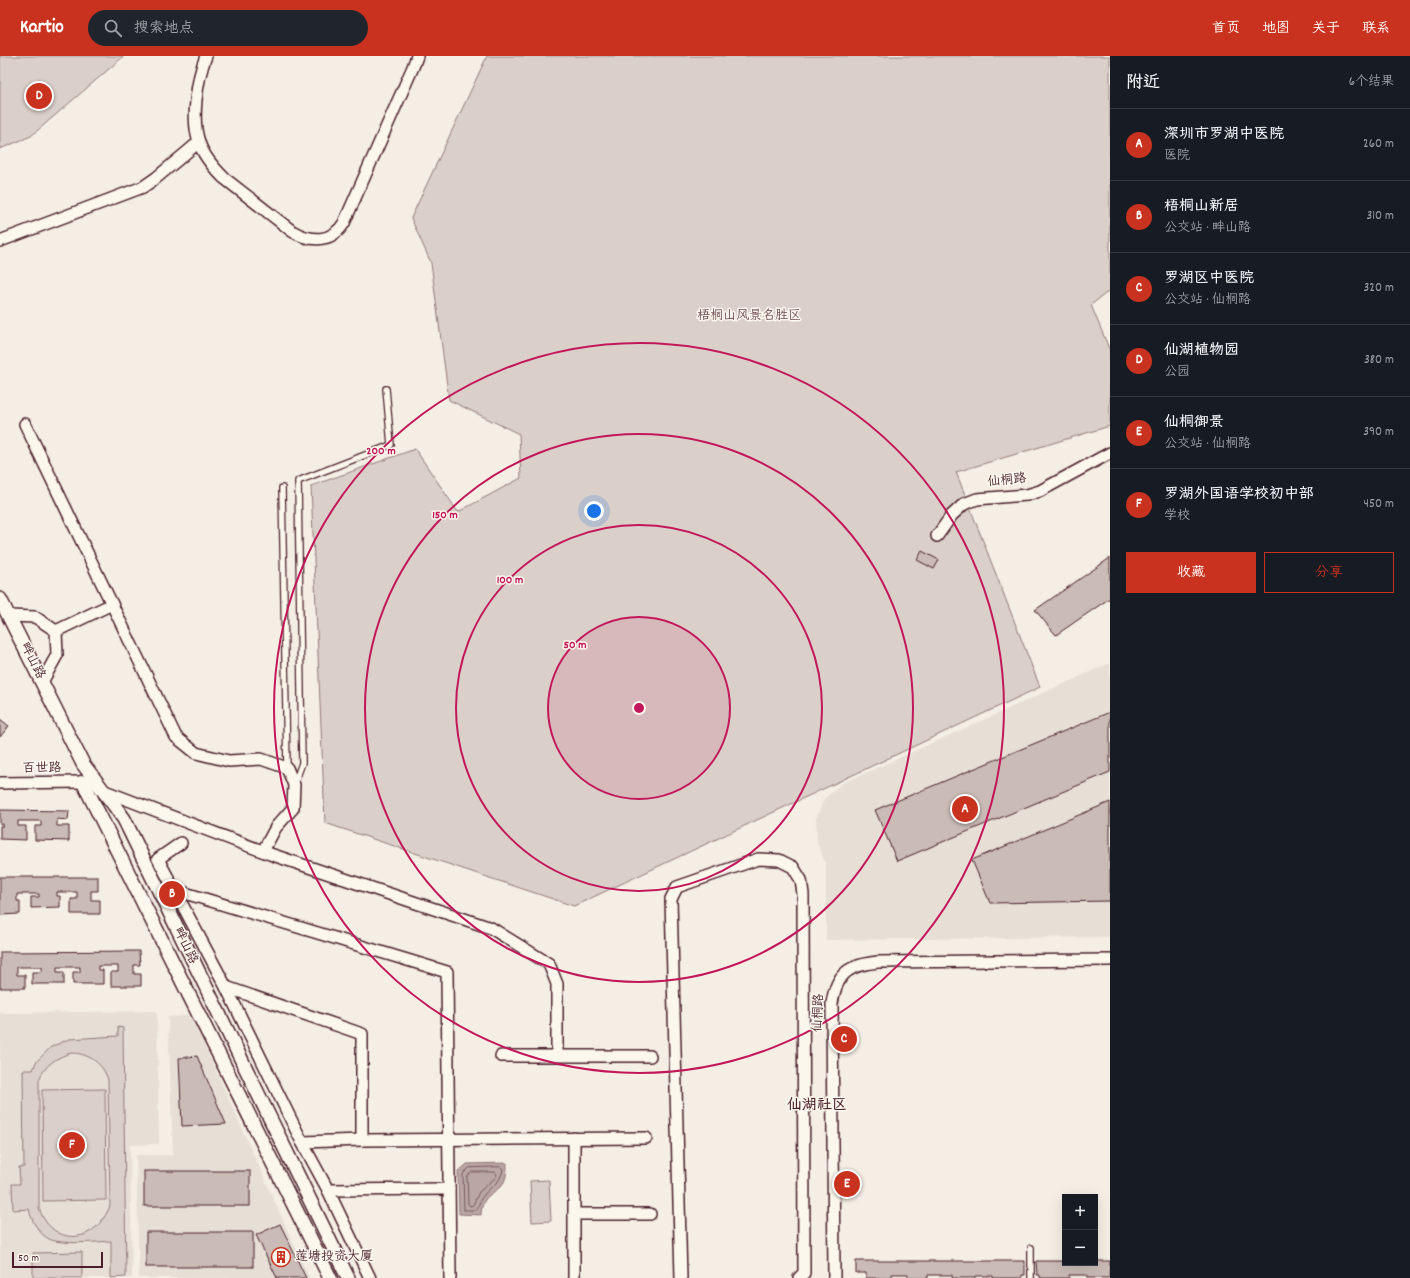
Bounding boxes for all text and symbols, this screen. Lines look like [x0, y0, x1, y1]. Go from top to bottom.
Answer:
search box [88, 10, 368, 46]
text: Kartio [20, 15, 64, 42]
icon: search [102, 17, 124, 39]
text: 搜索地点 [134, 18, 194, 40]
text: 首页 [1212, 19, 1240, 39]
text: 地图 [1262, 19, 1290, 39]
text: 关于 [1312, 19, 1340, 39]
text: 联系 [1362, 19, 1390, 39]
text: 附近 [1126, 72, 1160, 96]
text: 6个结果 [1349, 73, 1394, 92]
pin: D [26, 81, 52, 111]
text: 深圳市罗湖中医院 [1164, 124, 1284, 146]
text: A [1135, 135, 1143, 154]
text: 260 m [1363, 135, 1394, 154]
text: 医院 [1164, 147, 1190, 166]
text: 梧桐山新居 [1164, 196, 1239, 218]
text: B [1136, 207, 1142, 226]
text: 310 m [1366, 207, 1394, 226]
text: 公交站 · 畔山路 [1164, 219, 1251, 238]
text: 罗湖区中医院 [1164, 268, 1254, 290]
text: C [1136, 279, 1142, 298]
text: 320 m [1364, 279, 1394, 298]
text: 公交站 · 仙桐路 [1164, 291, 1251, 310]
park label: 梧桐山风景名胜区 [697, 307, 801, 326]
text: 仙湖植物园 [1164, 340, 1239, 362]
text: D [1136, 351, 1142, 370]
text: 380 m [1364, 351, 1394, 370]
text: 公园 [1164, 363, 1190, 382]
text: 仙桐御景 [1164, 412, 1224, 434]
text: E [1136, 423, 1142, 442]
text: 390 m [1363, 423, 1394, 442]
text: 公交站 · 仙桐路 [1164, 435, 1251, 454]
text: 200 m [366, 443, 396, 460]
street label: 仙桐路 [987, 470, 1027, 492]
text: 罗湖外国语学校初中部 [1164, 484, 1314, 506]
text: F [1136, 495, 1142, 514]
text: 450 m [1364, 495, 1394, 514]
your location [584, 501, 604, 521]
text: 150 m [432, 507, 458, 524]
text: 学校 [1164, 507, 1190, 526]
button: 收藏 [1126, 552, 1256, 593]
button: 分享 [1264, 552, 1394, 593]
text: 100 m [497, 572, 523, 589]
text: 50 m [563, 637, 587, 654]
street label: 畔山路 [15, 639, 49, 683]
centre of rings [632, 701, 646, 715]
street label: 百世路 [22, 759, 62, 779]
pin: A [952, 794, 978, 824]
pin: B [159, 879, 185, 909]
street label: 畔山路 [168, 924, 202, 968]
street label: 仙桐路 [808, 993, 830, 1033]
pin: C [831, 1024, 857, 1054]
district label: 仙湖社区 [787, 1095, 847, 1117]
pin: F [59, 1130, 85, 1160]
pin: E [834, 1169, 860, 1199]
map controls [1062, 1194, 1098, 1266]
button: + [1062, 1194, 1098, 1230]
button: − [1062, 1230, 1098, 1266]
building icon: 莲塘投资大厦 [270, 1246, 292, 1268]
place label: 莲塘投资大厦 [295, 1248, 373, 1267]
scale bar [12, 1250, 103, 1269]
text: 50 m [18, 1251, 39, 1267]

